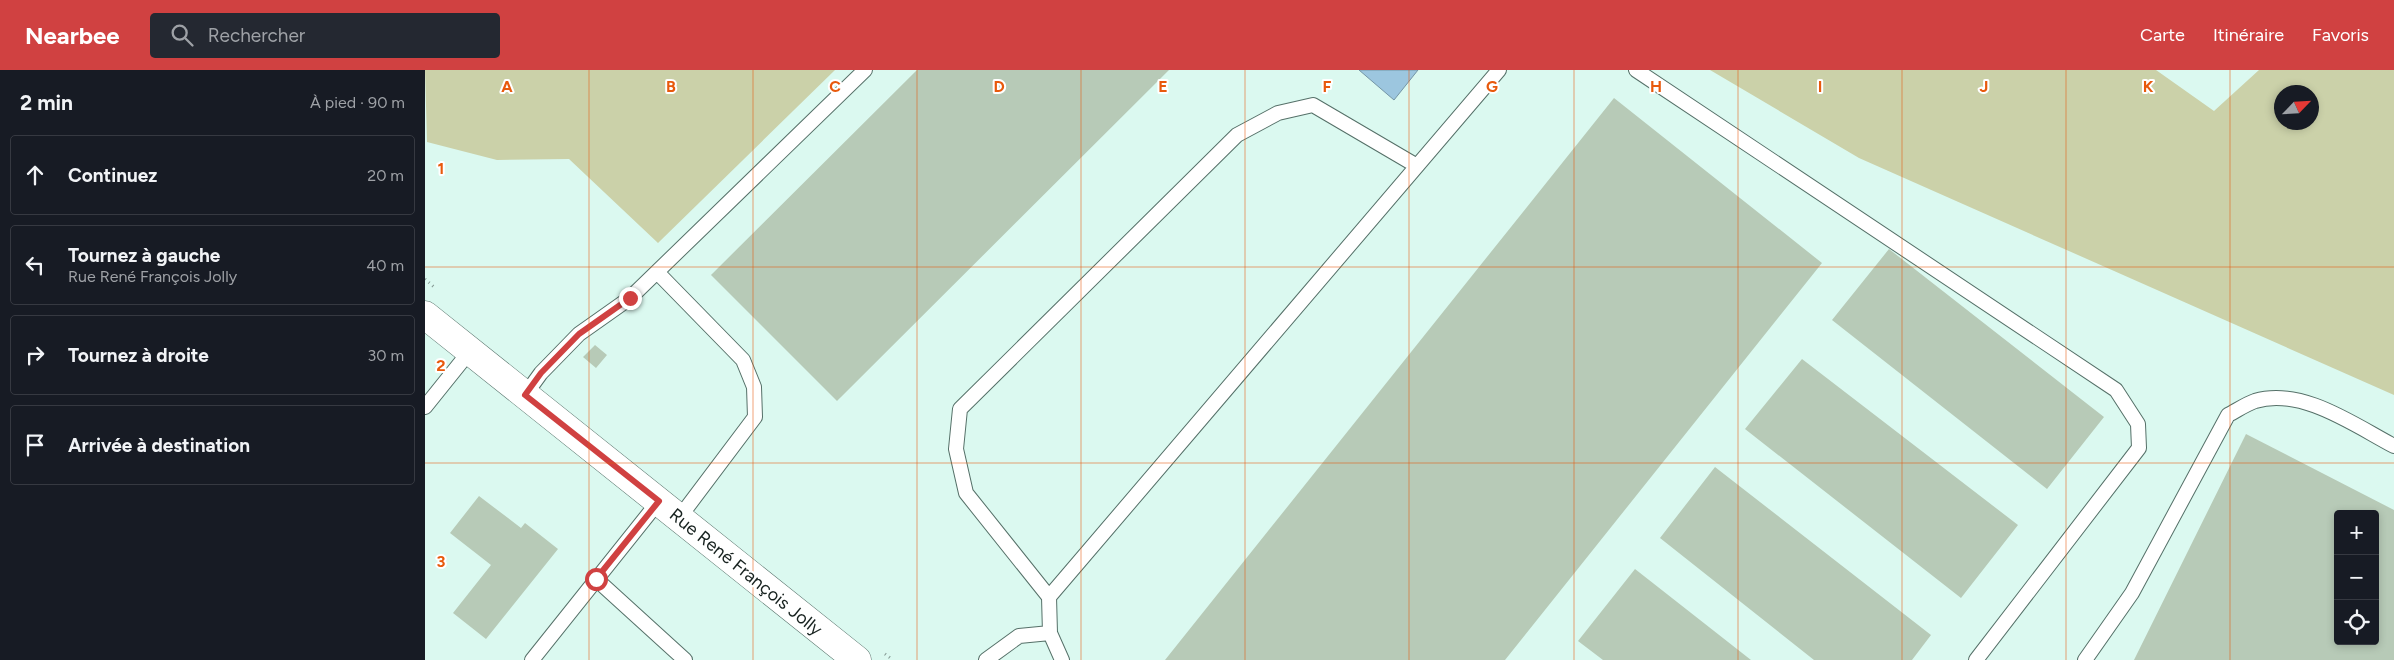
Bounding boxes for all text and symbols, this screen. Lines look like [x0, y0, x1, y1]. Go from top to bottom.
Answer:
search box [150, 13, 500, 58]
text: Nearbee [25, 21, 120, 50]
icon: search [168, 21, 196, 49]
text: Rechercher [208, 24, 305, 47]
text: Carte [2140, 24, 2185, 46]
text: Itinéraire [2213, 24, 2284, 46]
text: Favoris [2312, 24, 2369, 46]
text: A [501, 77, 513, 96]
text: B [666, 77, 676, 96]
text: C [829, 77, 841, 96]
text: D [993, 77, 1005, 96]
text: E [1158, 77, 1168, 96]
text: F [1323, 77, 1332, 96]
text: G [1486, 77, 1498, 96]
text: H [1650, 77, 1662, 96]
text: I [1818, 77, 1822, 96]
text: J [1980, 77, 1988, 96]
text: K [2143, 77, 2154, 96]
north arrow [2274, 85, 2319, 130]
text: 2 min [20, 90, 73, 115]
text: À pied · 90 m [310, 93, 405, 112]
text: 1 [438, 159, 444, 178]
icon: ahead [21, 161, 49, 189]
text: Continuez [68, 164, 157, 187]
text: 20 m [367, 166, 404, 185]
text: Tournez à gauche [68, 244, 220, 267]
icon: left [21, 251, 49, 279]
text: 40 m [366, 256, 404, 275]
text: Rue René François Jolly [68, 267, 237, 286]
route end [619, 287, 642, 310]
icon: right [21, 341, 49, 369]
text: Tournez à droite [68, 344, 209, 367]
text: 30 m [367, 346, 404, 365]
text: 2 [436, 356, 446, 375]
icon: arrive [21, 431, 49, 459]
text: Arrivée à destination [68, 434, 250, 457]
street label: Rue René François Jolly [665, 504, 827, 641]
map controls [2334, 510, 2379, 645]
button: + [2334, 510, 2379, 555]
text: 3 [437, 552, 446, 571]
button: − [2334, 555, 2379, 600]
route start [585, 568, 608, 591]
button: locate [2334, 600, 2379, 645]

